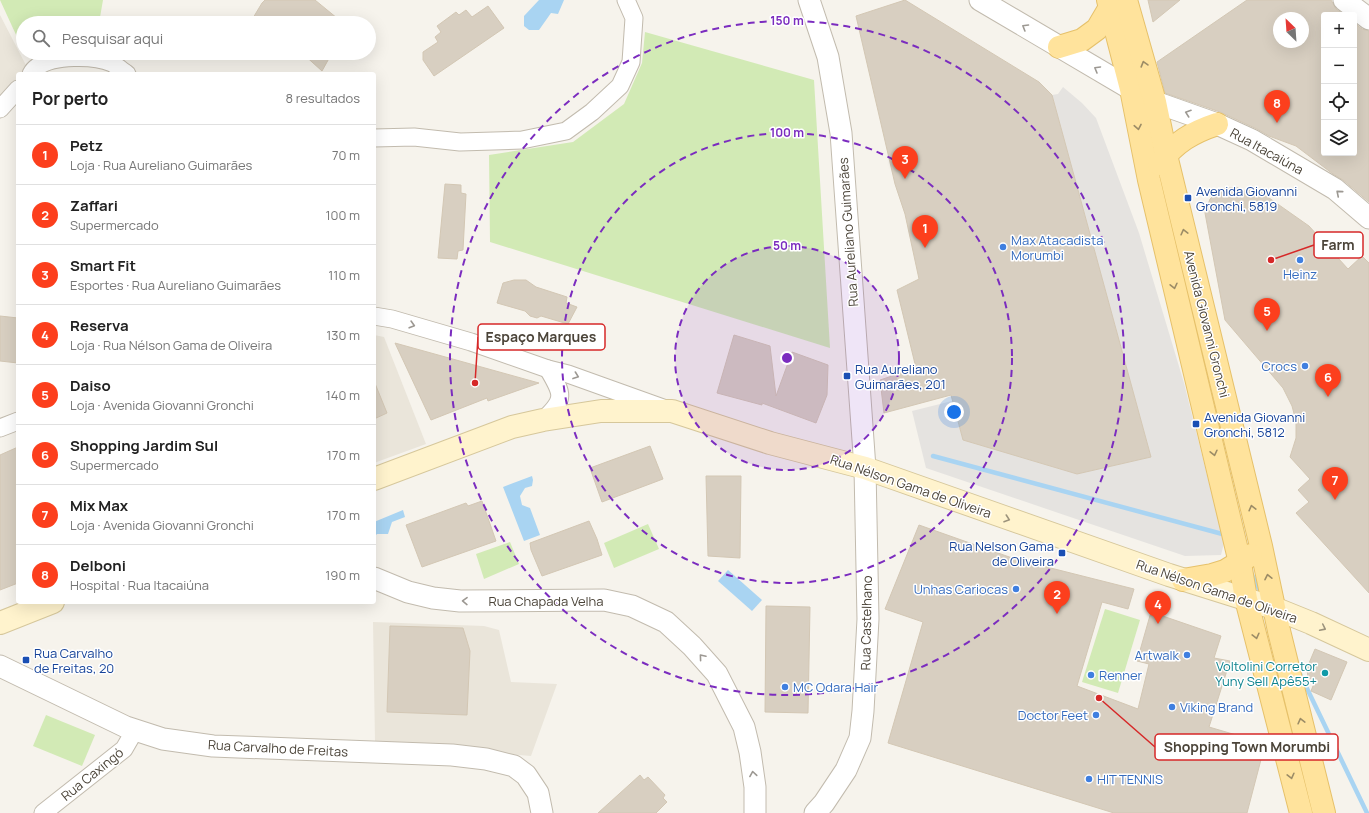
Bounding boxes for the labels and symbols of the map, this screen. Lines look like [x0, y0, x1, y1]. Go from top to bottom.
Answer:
text: 150 m [770, 12, 804, 29]
north arrow [1273, 12, 1309, 48]
one-way arrow [1022, 25, 1029, 32]
one-way arrow [1140, 61, 1149, 68]
one-way arrow [1094, 67, 1101, 74]
pin: 8 [1264, 90, 1290, 123]
one-way arrow [1184, 110, 1191, 118]
street label: Rua Itacaiúna [1227, 123, 1307, 179]
text: 100 m [770, 124, 804, 141]
one-way arrow [1134, 124, 1142, 130]
pin: 3 [892, 146, 918, 179]
street label: Rua Aureliano Guimarães [834, 157, 862, 307]
place label: Avenida Giovanni Gronchi, 5819 [1196, 182, 1297, 215]
one-way arrow [1337, 191, 1344, 198]
marker: Avenida Giovanni Gronchi, 5819 [1183, 193, 1193, 203]
pin: 1 [912, 215, 938, 248]
one-way arrow [1181, 229, 1189, 235]
place label: Max Atacadista Morumbi [1011, 231, 1103, 264]
callout: Farm [1314, 232, 1363, 258]
text: Farm [1321, 235, 1355, 254]
text: 50 m [773, 237, 801, 254]
marker: Max Atacadista Morumbi [998, 242, 1008, 252]
street label: Avenida Giovanni Gronchi [1180, 249, 1234, 399]
marker: Heinz [1295, 255, 1305, 265]
place label: Heinz [1283, 265, 1317, 283]
one-way arrow [1169, 282, 1178, 289]
pin: 5 [1254, 298, 1280, 331]
one-way arrow [408, 320, 415, 329]
callout: Espaço Marques [478, 324, 605, 350]
text: Espaço Marques [486, 327, 597, 346]
centre of rings [780, 351, 794, 365]
place label: Crocs [1261, 357, 1297, 375]
place label: Rua Aureliano Guimarães, 201 [855, 360, 946, 393]
marker: Crocs [1300, 361, 1310, 371]
pin: 6 [1315, 364, 1341, 397]
marker: Rua Aureliano Guimarães, 201 [842, 371, 852, 381]
one-way arrow [572, 372, 579, 380]
your location [944, 402, 964, 422]
place label: Avenida Giovanni Gronchi, 5812 [1204, 408, 1305, 441]
marker: Avenida Giovanni Gronchi, 5812 [1191, 419, 1201, 429]
street label: Rua Nélson Gama de Oliveira [828, 450, 994, 522]
one-way arrow [1209, 450, 1217, 456]
pin: 7 [1322, 467, 1348, 500]
one-way arrow [1248, 505, 1256, 511]
one-way arrow [1003, 514, 1010, 522]
place label: Rua Nelson Gama de Oliveira [949, 537, 1054, 570]
marker: Rua Nelson Gama de Oliveira [1057, 548, 1067, 558]
street label: Rua Nélson Gama de Oliveira [1134, 555, 1300, 627]
one-way arrow [1264, 574, 1272, 580]
street label: Rua Castelhano [856, 575, 876, 671]
place label: Unhas Cariocas [914, 580, 1008, 598]
pin: 2 [1044, 581, 1070, 614]
marker: Unhas Cariocas [1011, 584, 1021, 594]
pin: 4 [1145, 591, 1171, 624]
street label: Rua Chapada Velha [488, 592, 604, 610]
one-way arrow [462, 597, 468, 605]
one-way arrow [1319, 623, 1326, 631]
one-way arrow [1251, 633, 1260, 640]
place label: Rua Carvalho de Freitas, 20 [34, 644, 114, 677]
place label: Artwalk [1135, 646, 1180, 664]
marker: Artwalk [1182, 650, 1192, 660]
one-way arrow [699, 654, 707, 662]
marker: Rua Carvalho de Freitas, 20 [21, 655, 31, 665]
place label: Voltolini Corretor Yuny Sell Apê55+ [1215, 657, 1317, 690]
place label: Renner [1099, 666, 1143, 684]
marker: Voltolini Corretor Yuny Sell Apê55+ [1320, 668, 1330, 678]
marker: Renner [1086, 670, 1096, 680]
place label: MC Odara Hair [793, 678, 879, 696]
marker: MC Odara Hair [780, 682, 790, 692]
place label: Viking Brand [1180, 698, 1253, 716]
marker: Viking Brand [1167, 702, 1177, 712]
place label: Doctor Feet [1018, 706, 1088, 724]
marker: Doctor Feet [1091, 710, 1101, 720]
one-way arrow [1297, 718, 1306, 725]
callout: Shopping Town Morumbi [1155, 734, 1338, 760]
street label: Rua Carvalho de Freitas [207, 735, 349, 761]
text: Shopping Town Morumbi [1164, 737, 1330, 756]
street label: Rua Caxingó [57, 743, 127, 805]
place label: HIT TENNIS [1097, 770, 1163, 788]
one-way arrow [749, 771, 758, 777]
one-way arrow [1286, 772, 1295, 779]
marker: HIT TENNIS [1084, 774, 1094, 784]

